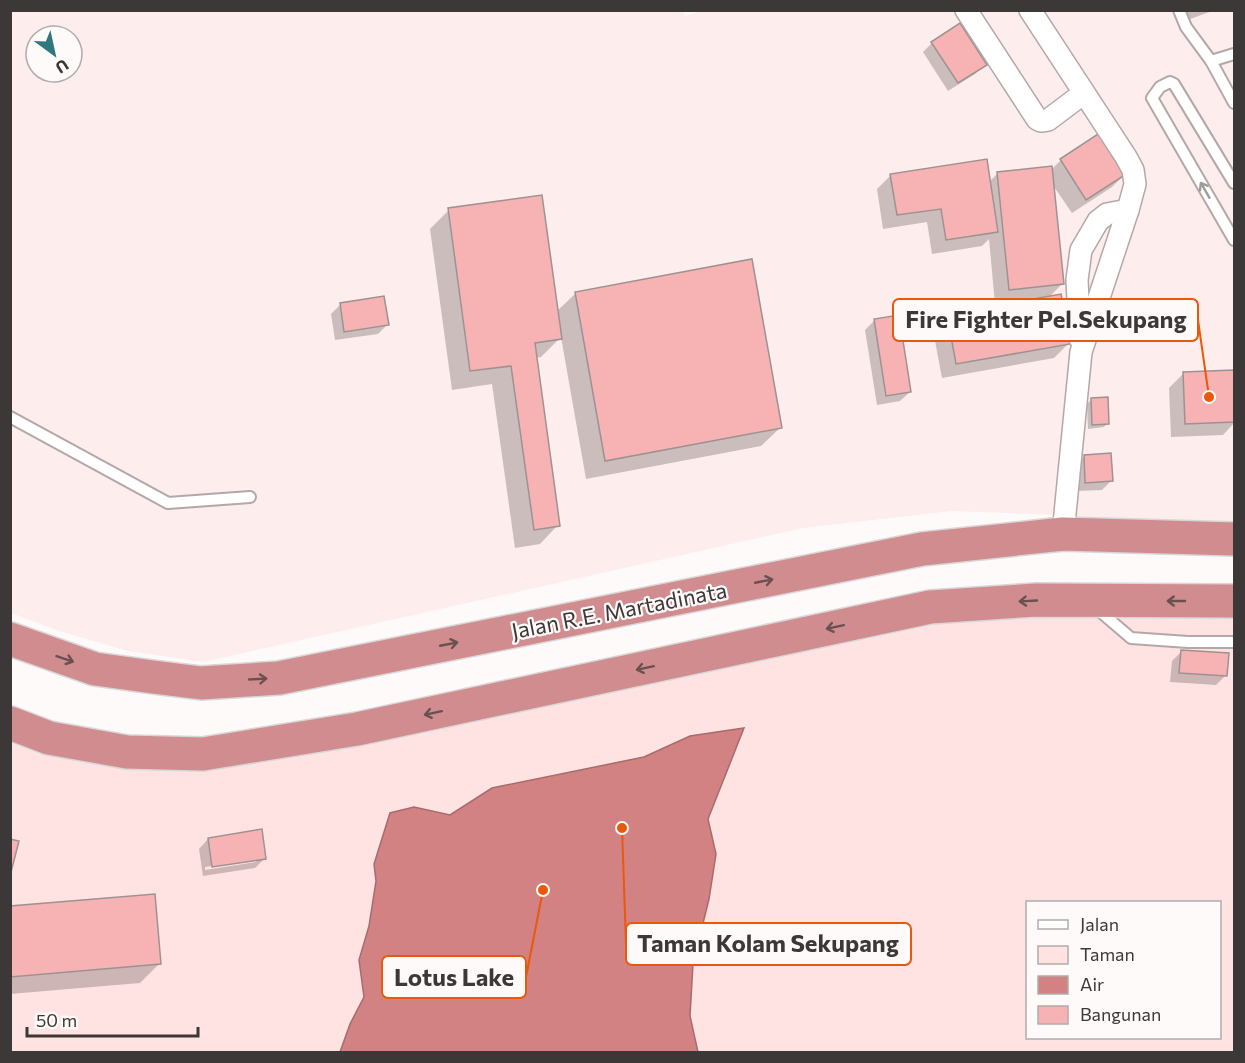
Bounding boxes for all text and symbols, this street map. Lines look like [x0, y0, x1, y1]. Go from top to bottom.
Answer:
north arrow [24, 24, 84, 84]
text: U [52, 56, 73, 78]
one-way arrow [1199, 182, 1211, 199]
callout: Fire Fighter Pel.Sekupang [893, 299, 1198, 341]
text: Fire Fighter Pel.Sekupang [905, 304, 1187, 333]
one-way arrow [754, 575, 773, 586]
street label: Jalan R.E. Martadinata [509, 576, 729, 644]
one-way arrow [1019, 595, 1039, 606]
one-way arrow [1167, 595, 1187, 607]
one-way arrow [826, 622, 846, 633]
one-way arrow [439, 638, 458, 649]
one-way arrow [55, 654, 74, 665]
one-way arrow [635, 662, 654, 674]
one-way arrow [247, 674, 267, 685]
one-way arrow [424, 707, 443, 719]
legend [1026, 901, 1221, 1039]
text: Jalan [1080, 913, 1119, 935]
callout: Taman Kolam Sekupang [626, 923, 911, 965]
text: Taman Kolam Sekupang [637, 928, 899, 957]
text: Taman [1080, 943, 1135, 965]
callout: Lotus Lake [382, 956, 526, 998]
text: Lotus Lake [394, 962, 514, 991]
text: Air [1080, 973, 1104, 995]
scale bar [27, 1000, 198, 1038]
text: Bangunan [1080, 1003, 1161, 1025]
text: 50 m [36, 1009, 77, 1031]

